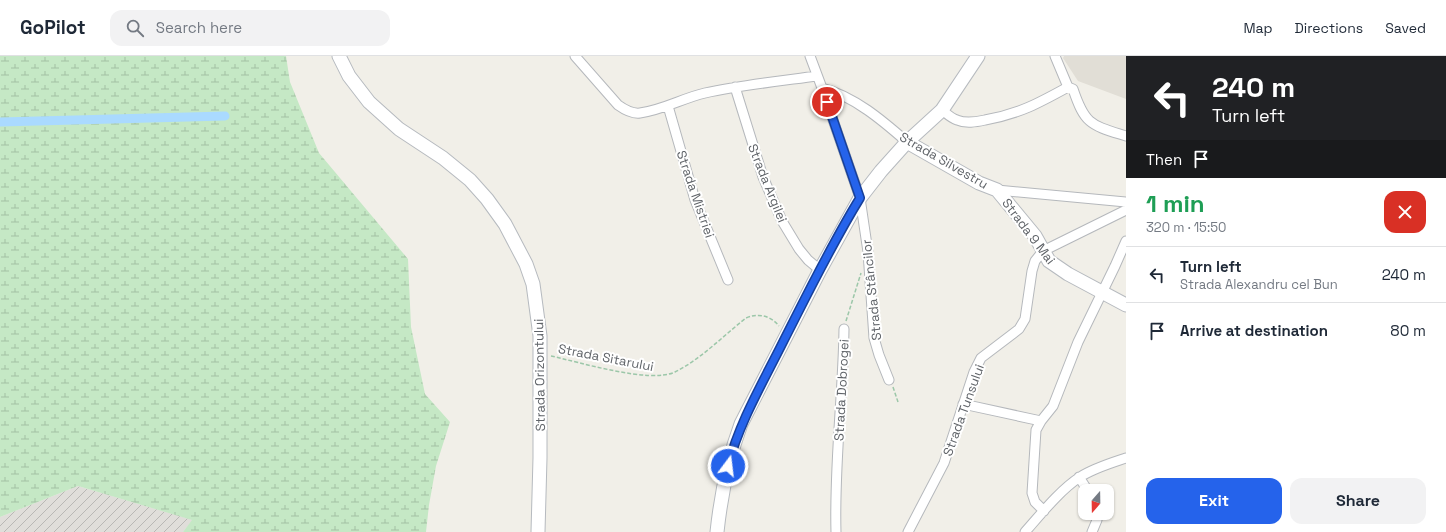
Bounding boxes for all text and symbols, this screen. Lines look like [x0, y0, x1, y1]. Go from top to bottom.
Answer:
search box [110, 10, 390, 46]
text: GoPilot [20, 15, 86, 40]
icon: search [124, 17, 146, 39]
text: Search here [156, 18, 242, 37]
text: Map [1243, 19, 1273, 37]
text: Directions [1295, 19, 1363, 37]
text: Saved [1385, 19, 1426, 37]
text: 240 m [1212, 69, 1295, 105]
icon: left [1146, 72, 1198, 124]
pin [810, 85, 844, 119]
icon: arrive [816, 91, 838, 113]
text: Turn left [1212, 104, 1285, 127]
street label: Strada Silvestru [896, 128, 991, 193]
street label: Strada Argilei [744, 141, 791, 225]
street label: Strada Mistriei [673, 148, 718, 240]
icon: arrive [1190, 148, 1212, 170]
text: Then [1146, 150, 1182, 169]
text: 1 min [1146, 188, 1205, 219]
button: close [1384, 191, 1426, 233]
street label: Strada 9 Mai [998, 195, 1059, 268]
text: 320 m · 15:50 [1146, 219, 1226, 236]
street label: Strada Stâncilor [858, 238, 885, 341]
text: Turn left [1180, 257, 1242, 276]
icon: left [1146, 264, 1168, 286]
text: 240 m [1382, 265, 1426, 284]
text: Strada Alexandru cel Bun [1180, 276, 1338, 293]
street label: Strada Orizontului [530, 319, 549, 431]
icon: arrive [1146, 320, 1168, 342]
text: Arrive at destination [1180, 321, 1328, 340]
text: 80 m [1390, 321, 1426, 340]
street label: Strada Dobrogei [830, 339, 853, 441]
street label: Strada Sitarului [557, 340, 655, 375]
street label: Strada Tunsului [939, 362, 988, 458]
position arrow [707, 445, 749, 487]
button: Exit [1146, 478, 1282, 524]
button: Share [1290, 478, 1426, 524]
north arrow [1078, 484, 1114, 520]
map controls [1078, 484, 1114, 520]

